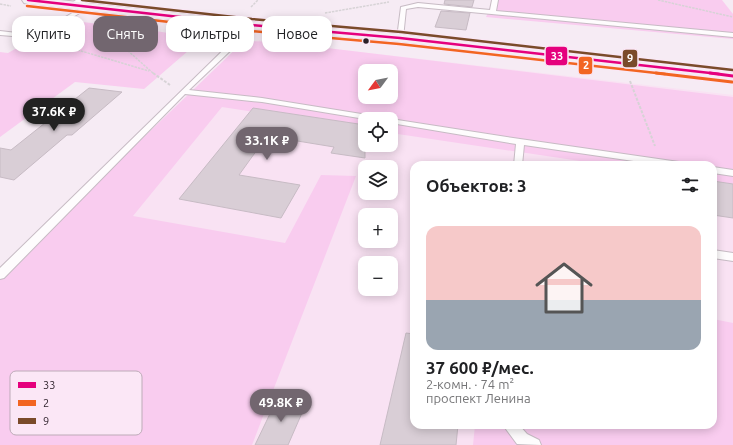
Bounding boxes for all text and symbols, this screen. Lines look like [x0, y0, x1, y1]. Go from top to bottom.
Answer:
chip: Купить [12, 16, 85, 52]
chip: Снять [93, 16, 158, 52]
chip: Фильтры [166, 16, 254, 52]
chip: Новое [262, 16, 332, 52]
unlabelled marker [361, 36, 371, 46]
line badge: 33 [545, 46, 568, 66]
line badge: 9 [622, 49, 638, 68]
text: 33 [551, 50, 563, 62]
text: 9 [627, 52, 633, 64]
line badge: 2 [578, 56, 593, 75]
text: 2 [583, 59, 589, 71]
north arrow [358, 64, 398, 104]
map controls [358, 64, 398, 296]
pin: 37.6K ₽ [17, 98, 91, 132]
text: 37.6K ₽ [32, 104, 76, 118]
button: locate [358, 112, 398, 152]
pin: 33.1K ₽ [230, 127, 304, 161]
text: 33.1K ₽ [245, 133, 289, 147]
button: layers [358, 160, 398, 200]
icon: filters [679, 174, 701, 196]
text: Объектов: 3 [426, 176, 526, 195]
button: + [358, 208, 398, 248]
icon: home [528, 252, 600, 324]
button: − [358, 256, 398, 296]
text: 37 600 ₽/мес. [426, 358, 534, 377]
legend [10, 371, 142, 435]
text: 2-комн. · 74 m² [426, 377, 514, 391]
text: 33 [43, 379, 55, 391]
pin: 49.8K ₽ [244, 389, 318, 423]
text: проспект Ленина [426, 391, 531, 405]
text: 49.8K ₽ [259, 395, 303, 409]
text: 2 [43, 397, 49, 409]
text: 9 [43, 415, 49, 427]

